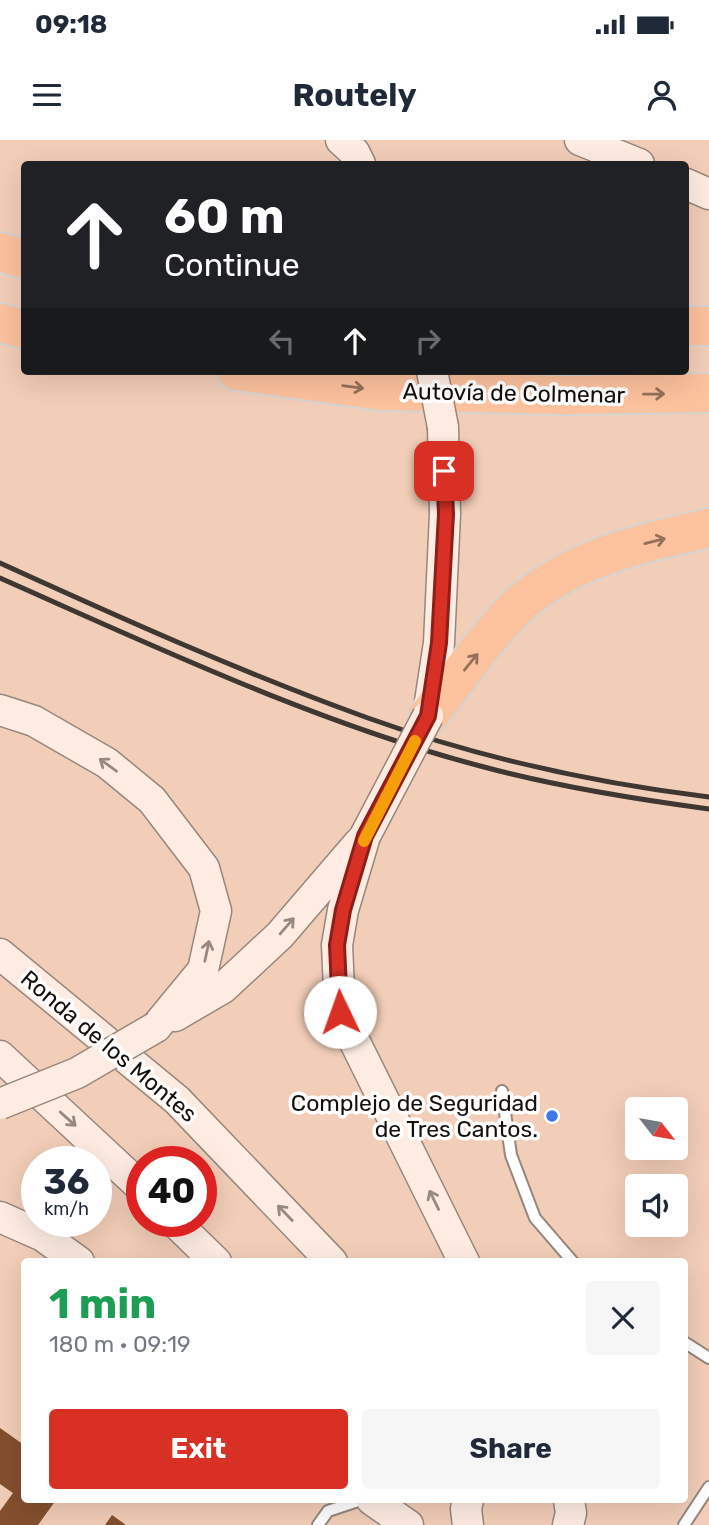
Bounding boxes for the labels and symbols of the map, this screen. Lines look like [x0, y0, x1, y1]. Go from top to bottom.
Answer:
street label: Autovía de Colmenar [403, 377, 626, 409]
one-way arrow [341, 381, 364, 394]
one-way arrow [642, 387, 665, 401]
pin [414, 441, 474, 501]
one-way arrow [643, 534, 666, 547]
one-way arrow [463, 654, 478, 672]
one-way arrow [99, 758, 118, 773]
one-way arrow [279, 917, 295, 935]
one-way arrow [201, 940, 215, 963]
street label: Ronda de los Montes [15, 964, 203, 1128]
position arrow [303, 975, 377, 1049]
place label: Complejo de Seguridad de Tres Cantos. [291, 1089, 538, 1143]
north arrow [625, 1097, 688, 1160]
marker: Complejo de Seguridad de Tres Cantos. [544, 1108, 560, 1124]
one-way arrow [59, 1110, 77, 1126]
speed limit sign: 40 [126, 1146, 217, 1237]
one-way arrow [426, 1190, 440, 1211]
one-way arrow [276, 1204, 293, 1221]

